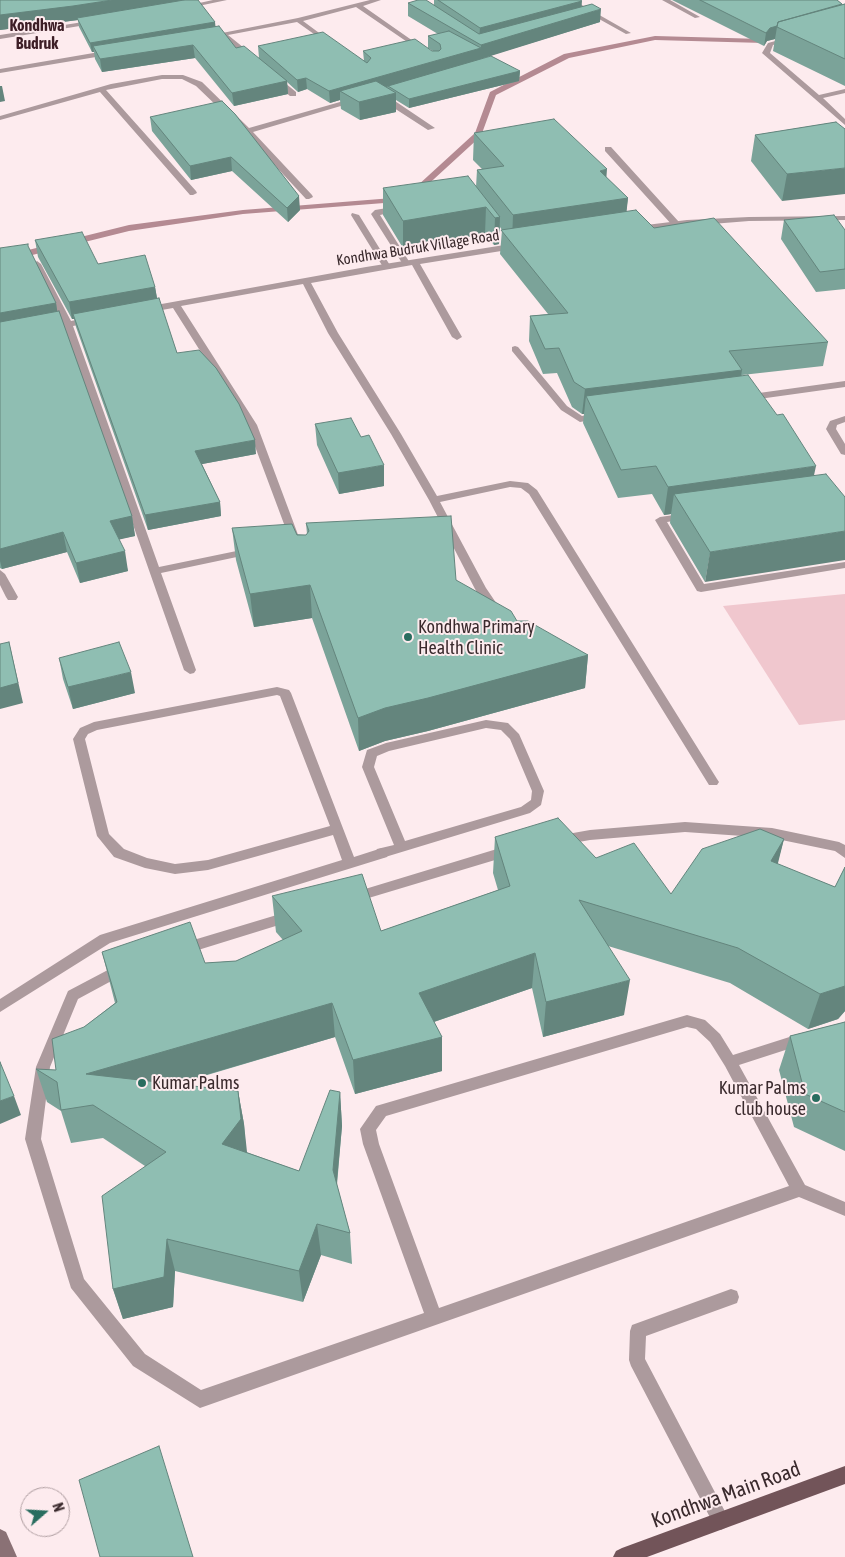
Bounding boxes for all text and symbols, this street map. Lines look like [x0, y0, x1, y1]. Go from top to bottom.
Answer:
district label: Kondhwa Budruk [10, 16, 64, 54]
street label: Kondhwa Budruk Village Road [335, 226, 501, 270]
place label: Kondhwa Primary Health Clinic [418, 616, 535, 659]
marker: Kondhwa Primary Health Clinic [402, 631, 414, 643]
place label: Kumar Palms [152, 1072, 239, 1094]
marker: Kumar Palms [136, 1077, 148, 1089]
place label: Kumar Palms club house [719, 1077, 806, 1120]
marker: Kumar Palms club house [810, 1092, 822, 1104]
street label: Kondhwa Main Road [648, 1456, 804, 1534]
north arrow [20, 1487, 70, 1537]
text: N [49, 1501, 67, 1514]

